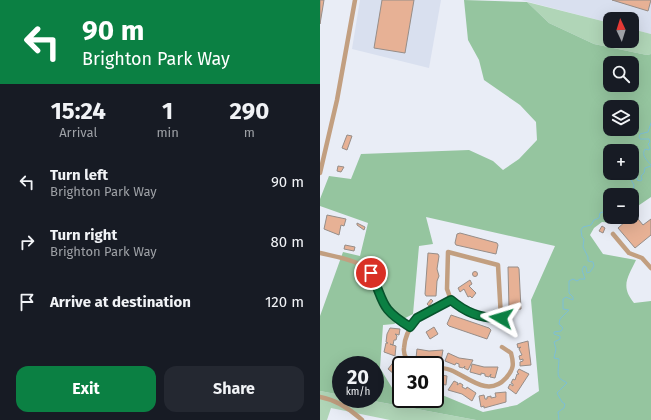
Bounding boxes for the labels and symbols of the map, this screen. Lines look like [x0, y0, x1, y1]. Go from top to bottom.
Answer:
north arrow [603, 12, 639, 48]
pin [354, 256, 388, 290]
position arrow [480, 297, 522, 339]
speed limit sign: 30 [392, 356, 444, 408]

